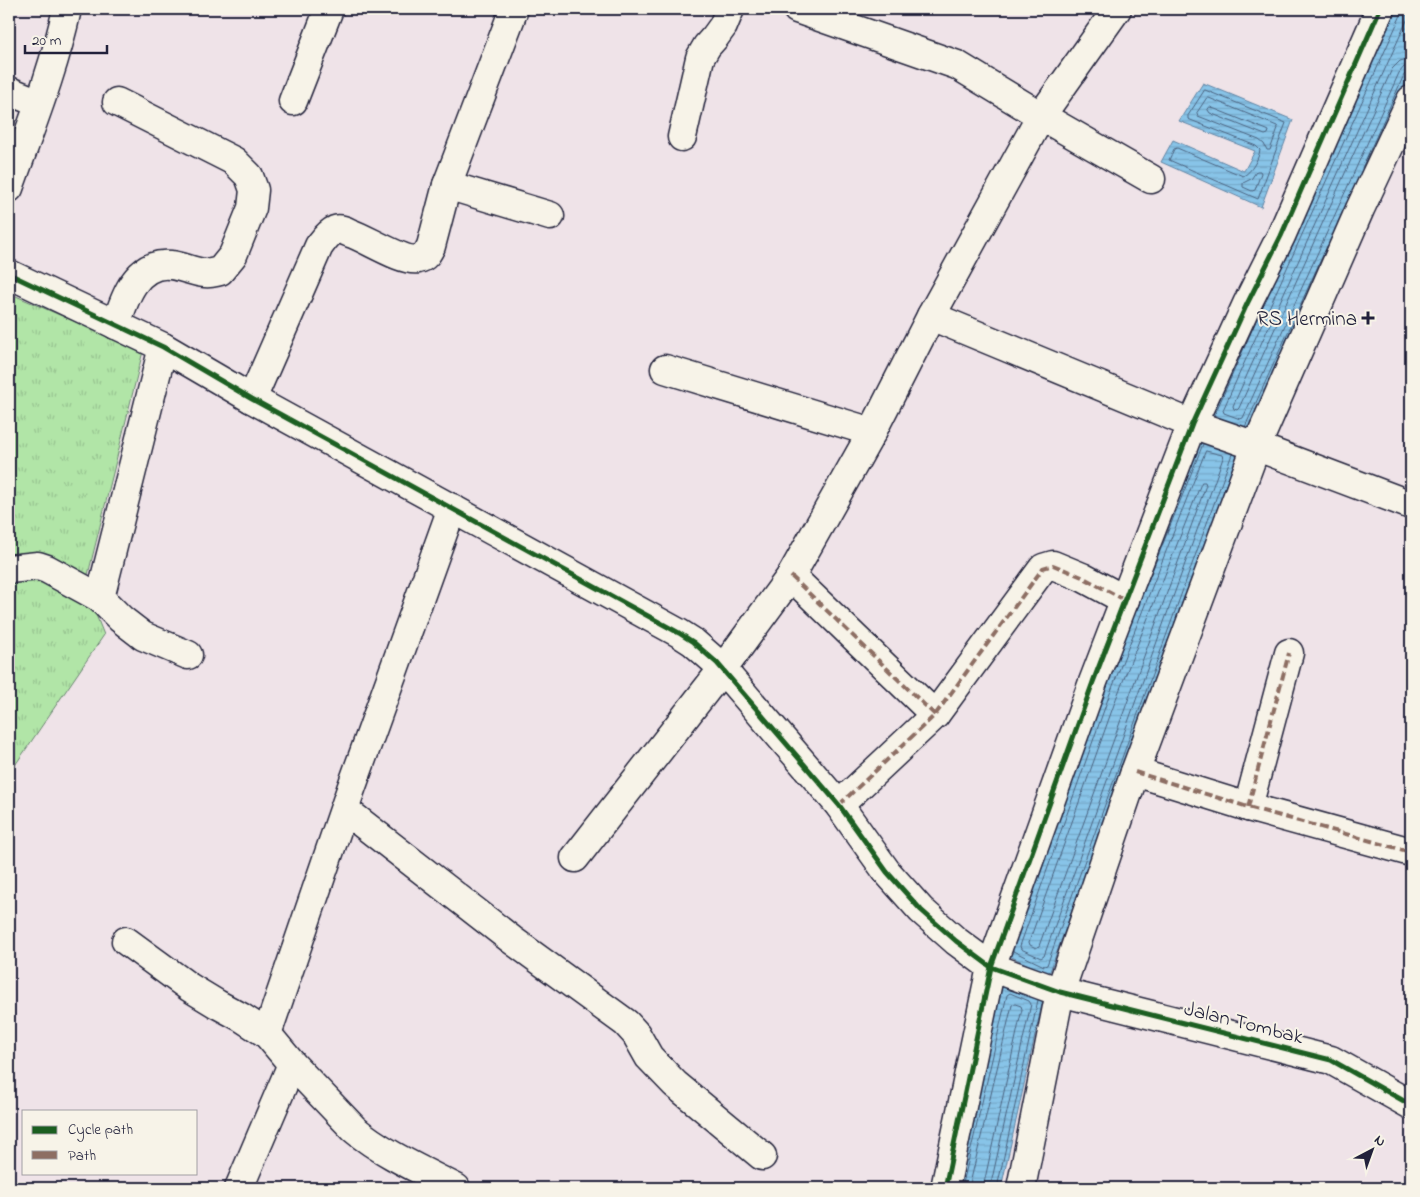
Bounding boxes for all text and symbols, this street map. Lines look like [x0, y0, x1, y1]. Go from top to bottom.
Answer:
scale bar [25, 22, 108, 54]
text: 20 m [32, 30, 62, 52]
place label: RS Hermina [1257, 305, 1357, 335]
marker: RS Hermina [1361, 311, 1375, 325]
street label: Jalan Tombak [1181, 995, 1307, 1053]
legend [22, 1110, 198, 1174]
text: Cycle path [68, 1119, 133, 1142]
north arrow [1348, 1124, 1398, 1174]
text: N [1369, 1130, 1390, 1152]
text: Path [68, 1145, 96, 1167]

